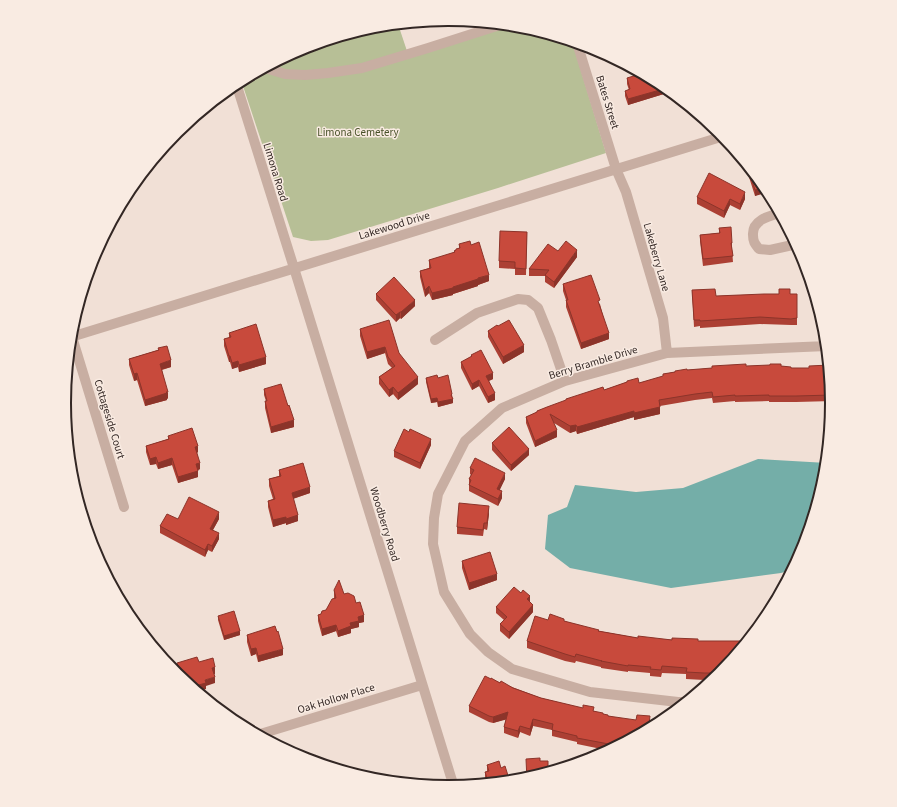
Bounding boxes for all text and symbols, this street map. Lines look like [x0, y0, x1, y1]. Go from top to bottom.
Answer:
street label: Bates Street [592, 74, 623, 131]
park label: Limona Cemetery [317, 125, 399, 140]
street label: Limona Road [260, 141, 292, 203]
street label: Lakewood Drive [357, 207, 432, 243]
street label: Lakeberry Lane [640, 221, 674, 294]
street label: Berry Bramble Drive [547, 342, 640, 383]
street label: Cottageside Court [90, 378, 129, 461]
street label: Woodberry Road [366, 485, 403, 563]
street label: Oak Hollow Place [296, 679, 377, 717]

